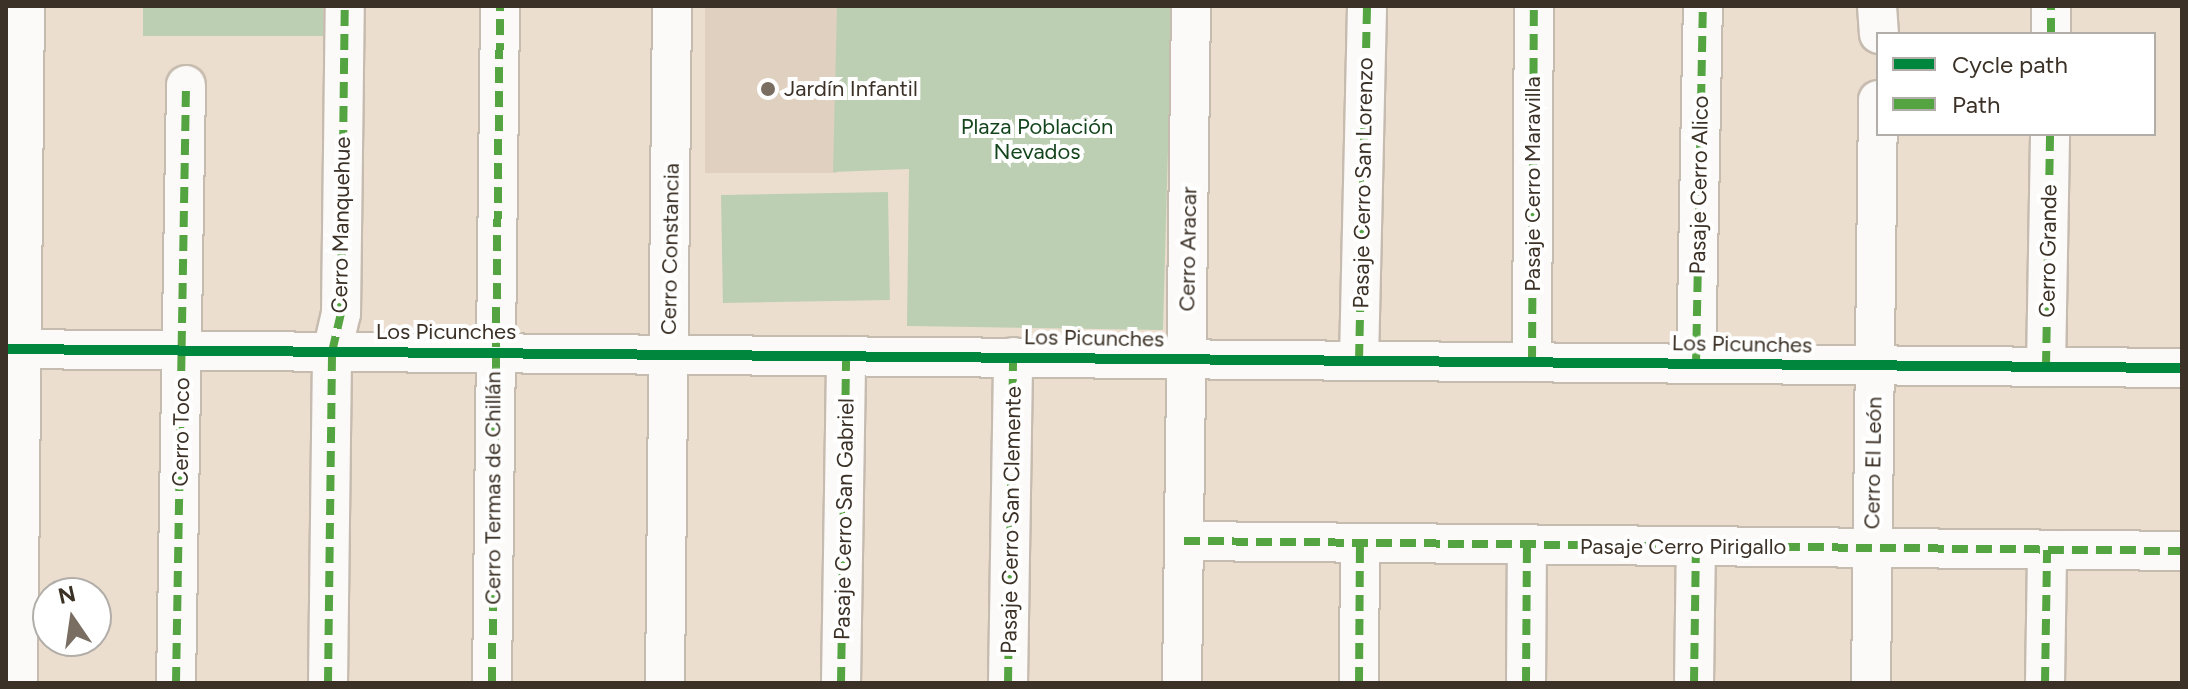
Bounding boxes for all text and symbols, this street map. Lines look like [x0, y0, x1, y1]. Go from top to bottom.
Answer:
legend [1876, 32, 2156, 136]
text: Cycle path [1952, 50, 2068, 79]
street label: Pasaje Cerro San Lorenzo [1348, 57, 1378, 309]
place label: Jardín Infantil [784, 76, 918, 102]
street label: Pasaje Cerro Maravilla [1520, 76, 1546, 292]
marker: Jardín Infantil [759, 80, 777, 98]
text: Path [1952, 90, 2000, 119]
street label: Pasaje Cerro Alico [1684, 95, 1714, 275]
park label: Plaza Población Nevados [961, 113, 1113, 164]
street label: Cerro Manquehue [326, 136, 356, 314]
street label: Cerro Constancia [655, 163, 685, 335]
street label: Cerro Grande [2034, 184, 2062, 318]
street label: Cerro Aracar [1174, 186, 1202, 312]
street label: Los Picunches [376, 319, 516, 345]
street label: Los Picunches [1023, 324, 1165, 352]
street label: Los Picunches [1671, 330, 1813, 358]
street label: Cerro Termas de Chillán [480, 371, 506, 605]
street label: Cerro Toco [167, 377, 195, 487]
street label: Pasaje Cerro San Clemente [995, 386, 1027, 654]
street label: Cerro El León [1859, 396, 1887, 530]
street label: Pasaje Cerro San Gabriel [829, 398, 859, 640]
street label: Pasaje Cerro Pirigallo [1580, 534, 1786, 560]
north arrow [32, 577, 112, 657]
text: N [56, 580, 78, 610]

